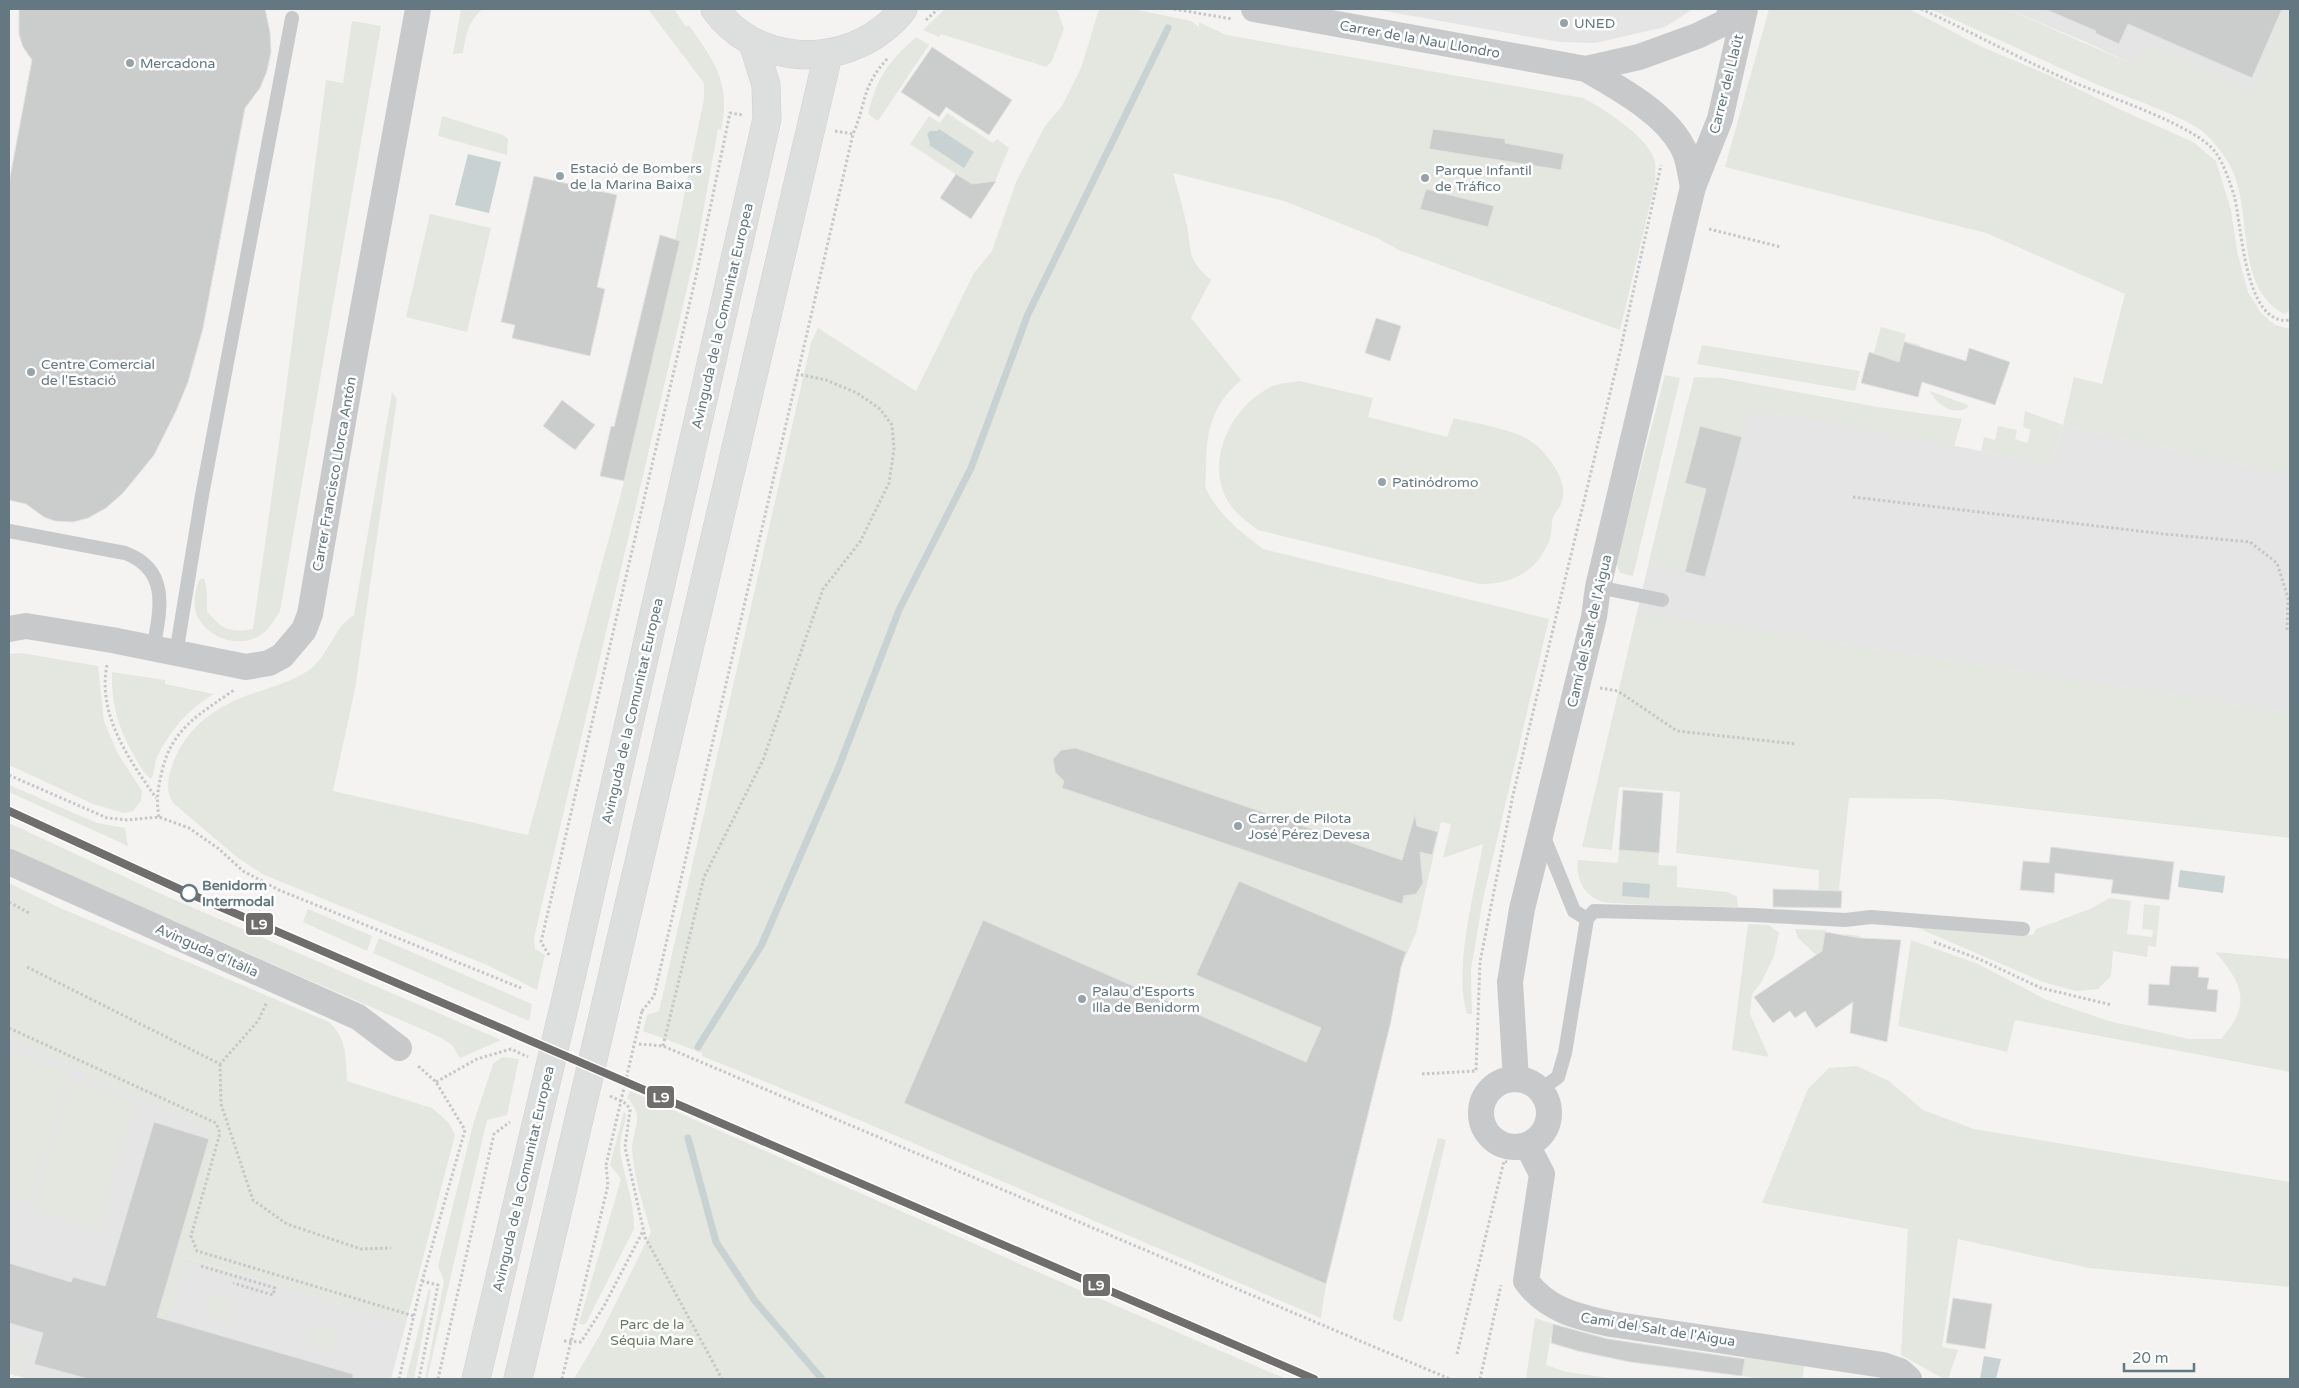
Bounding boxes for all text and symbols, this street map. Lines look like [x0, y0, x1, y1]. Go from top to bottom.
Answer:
place label: UNED [1574, 15, 1615, 32]
street label: Carrer de la Nau Llondro [1338, 17, 1502, 62]
marker: UNED [1558, 17, 1570, 29]
street label: Carrer del Llaüt [1706, 32, 1747, 136]
place label: Mercadona [140, 55, 215, 72]
marker: Mercadona [124, 57, 136, 69]
place label: Estació de Bombers de la Marina Baixa [570, 160, 702, 193]
place label: Parque Infantil de Tráfico [1435, 162, 1532, 195]
marker: Estació de Bombers de la Marina Baixa [554, 170, 566, 182]
marker: Parque Infantil de Tráfico [1419, 172, 1431, 184]
street label: Avinguda de la Comunitat Europea [688, 201, 757, 431]
place label: Centre Comercial de l'Estació [41, 356, 155, 389]
marker: Centre Comercial de l'Estació [25, 366, 37, 378]
street label: Carrer Francisco Llorca Antón [309, 375, 360, 573]
place label: Patinódromo [1392, 474, 1478, 491]
marker: Patinódromo [1376, 476, 1388, 488]
street label: Camí del Salt de l'Aigua [1564, 553, 1615, 709]
street label: Avinguda de la Comunitat Europea [598, 596, 667, 826]
place label: Carrer de Pilota José Pérez Devesa [1248, 810, 1370, 843]
marker: Carrer de Pilota José Pérez Devesa [1232, 820, 1244, 832]
place label: Benidorm Intermodal [202, 877, 274, 910]
marker: Benidorm Intermodal [180, 884, 198, 902]
line badge: L9 [245, 912, 274, 936]
text: L9 [251, 916, 268, 933]
street label: Avinguda d'Itàlia [153, 920, 261, 981]
place label: Palau d'Esports Illa de Benidorm [1092, 983, 1200, 1016]
marker: Palau d'Esports Illa de Benidorm [1076, 993, 1088, 1005]
street label: Avinguda de la Comunitat Europea [489, 1064, 558, 1294]
line badge: L9 [646, 1085, 675, 1109]
text: L9 [653, 1089, 670, 1106]
line badge: L9 [1082, 1273, 1111, 1297]
text: L9 [1088, 1277, 1105, 1294]
street label: Camí del Salt de l'Aigua [1579, 1309, 1737, 1350]
park label: Parc de la Séquia Mare [610, 1316, 694, 1349]
scale bar [2124, 1340, 2194, 1372]
text: 20 m [2132, 1349, 2169, 1367]

